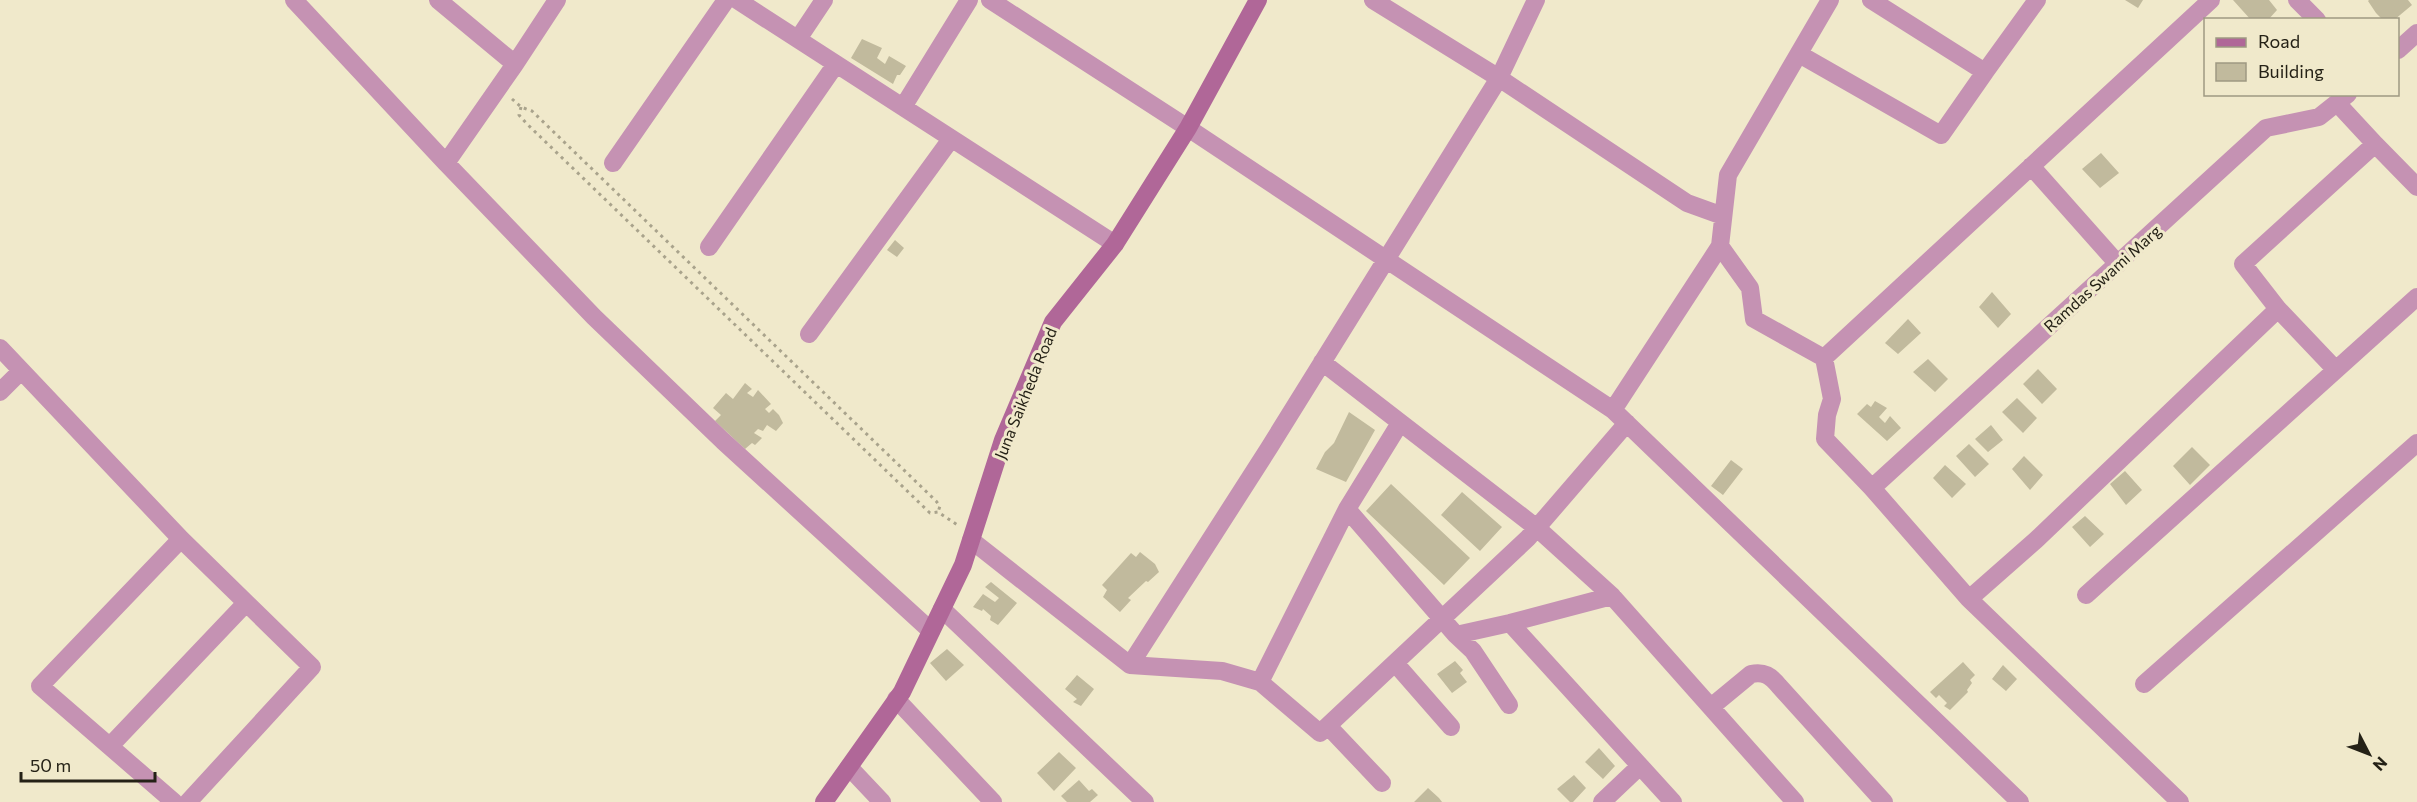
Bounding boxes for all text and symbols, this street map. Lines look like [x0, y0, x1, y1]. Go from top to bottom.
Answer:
legend [2204, 18, 2399, 96]
text: Road [2258, 30, 2300, 52]
text: Building [2258, 60, 2324, 82]
street label: Ramdas Swami Marg [2040, 220, 2165, 335]
street label: Juna Saikheda Road [990, 324, 1060, 462]
north arrow [2339, 724, 2399, 784]
scale bar [21, 745, 154, 783]
text: 50 m [30, 754, 71, 776]
text: N [2369, 754, 2392, 775]

